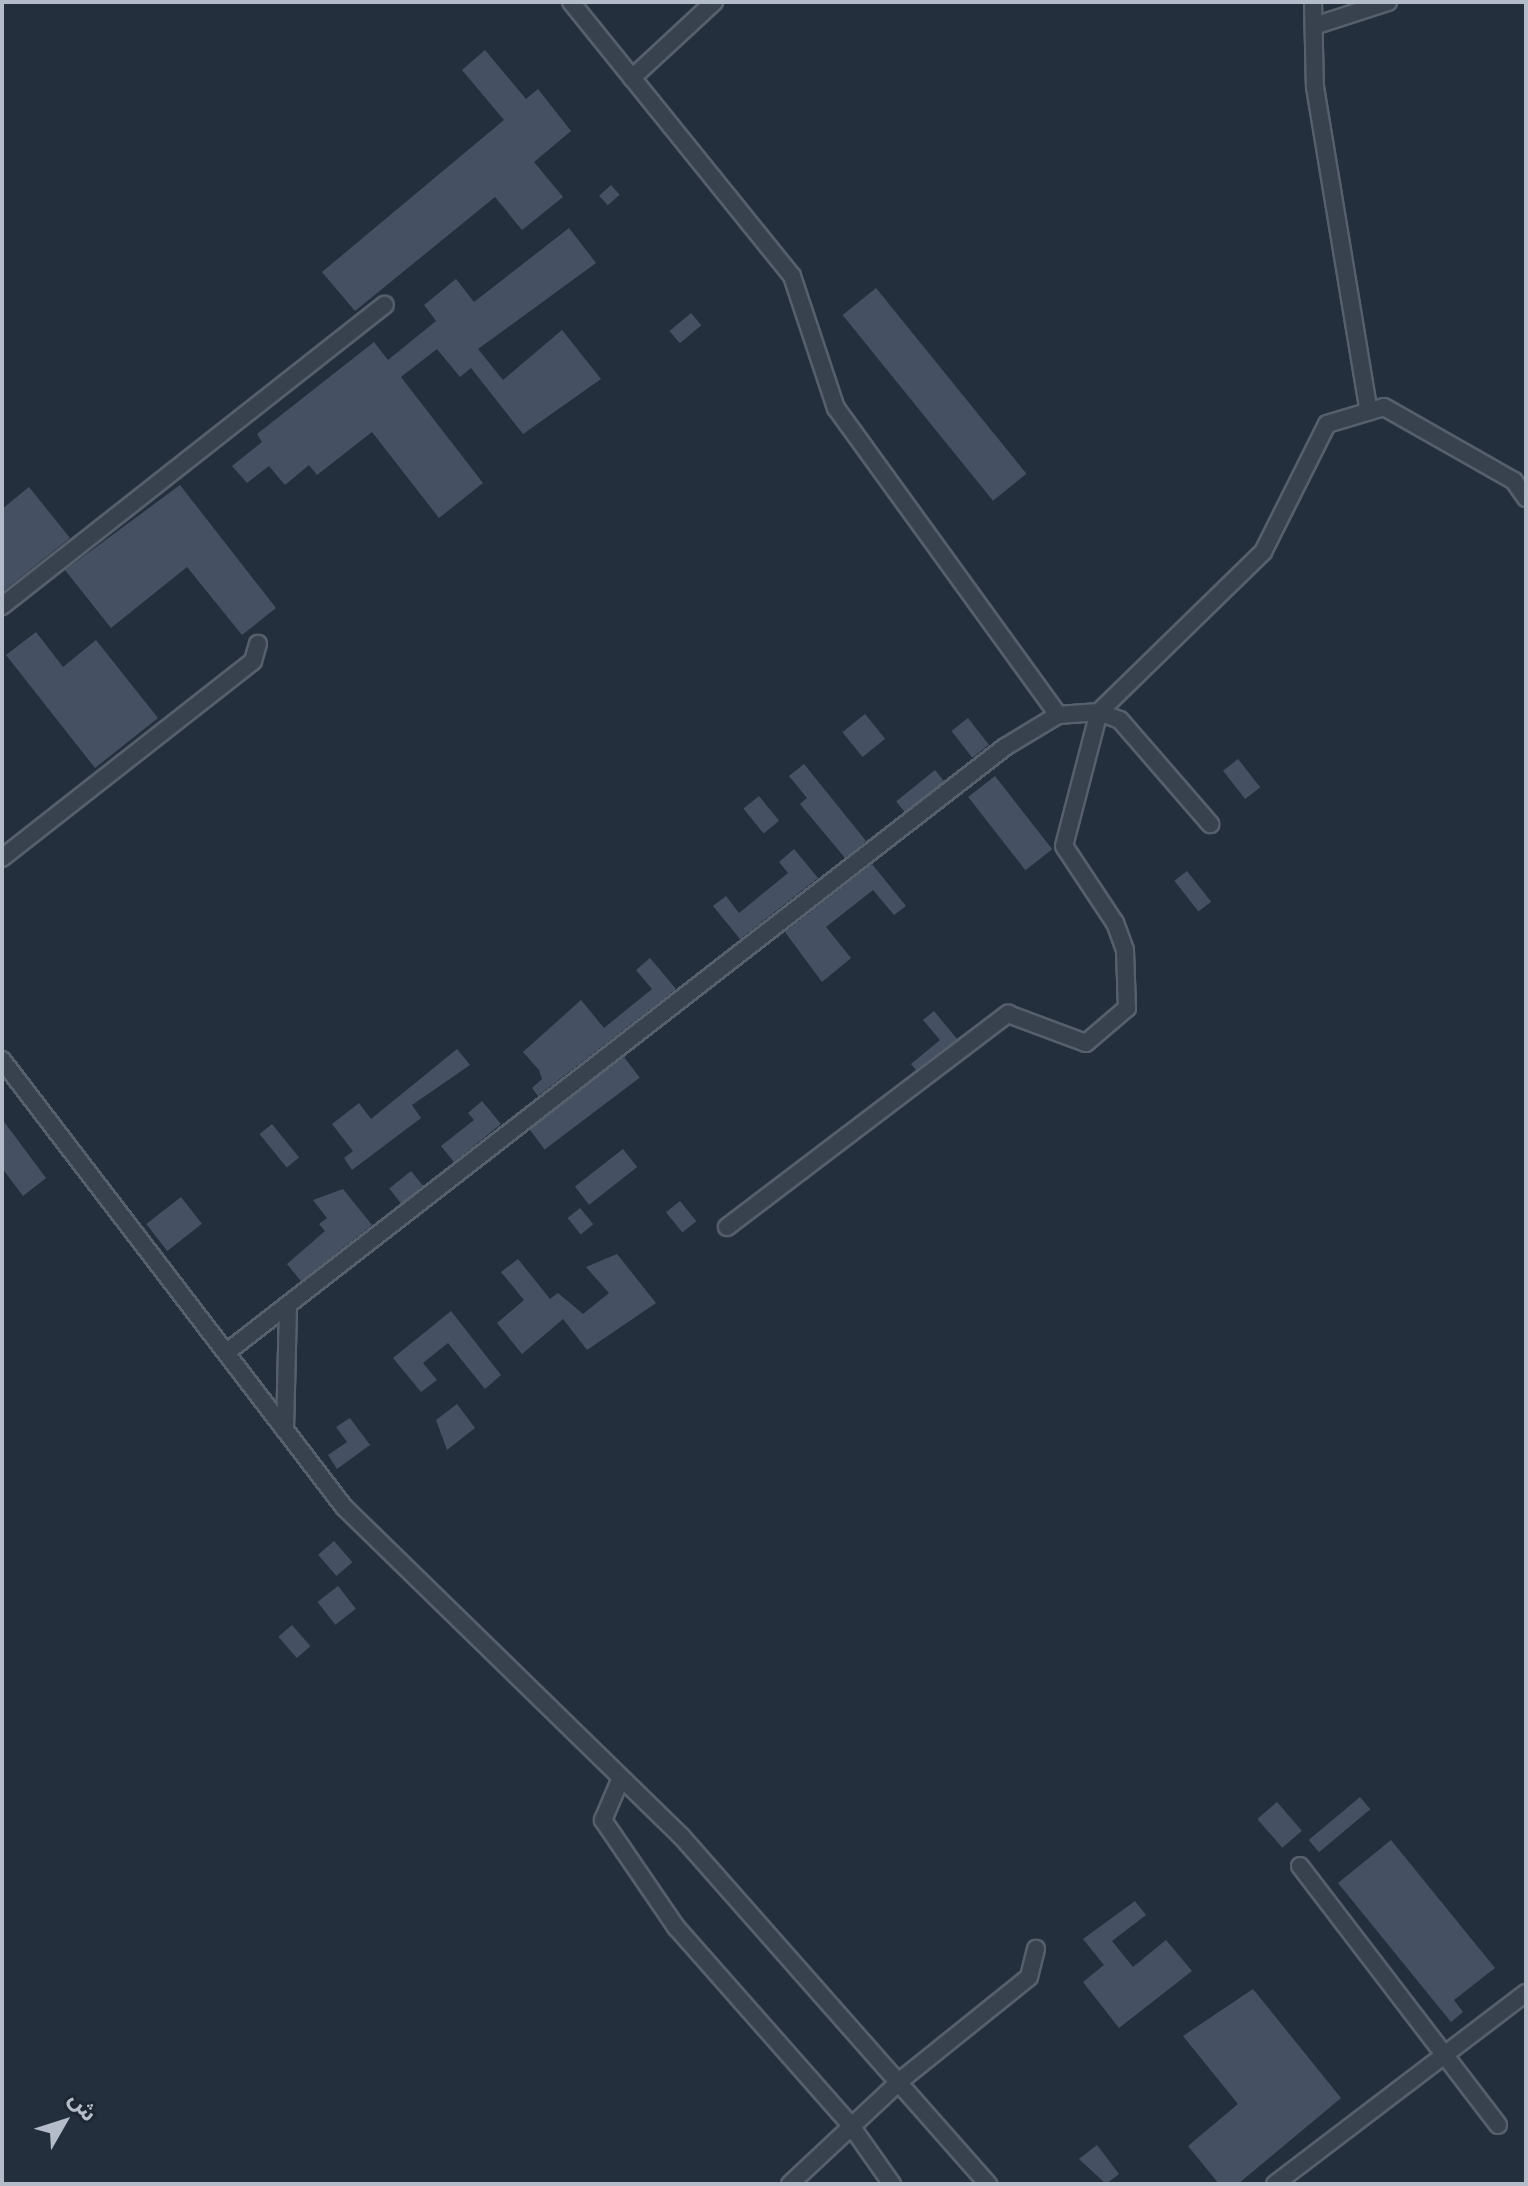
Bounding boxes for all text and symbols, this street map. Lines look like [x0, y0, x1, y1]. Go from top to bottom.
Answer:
north arrow [24, 2082, 104, 2162]
text: ش [63, 2086, 103, 2127]

